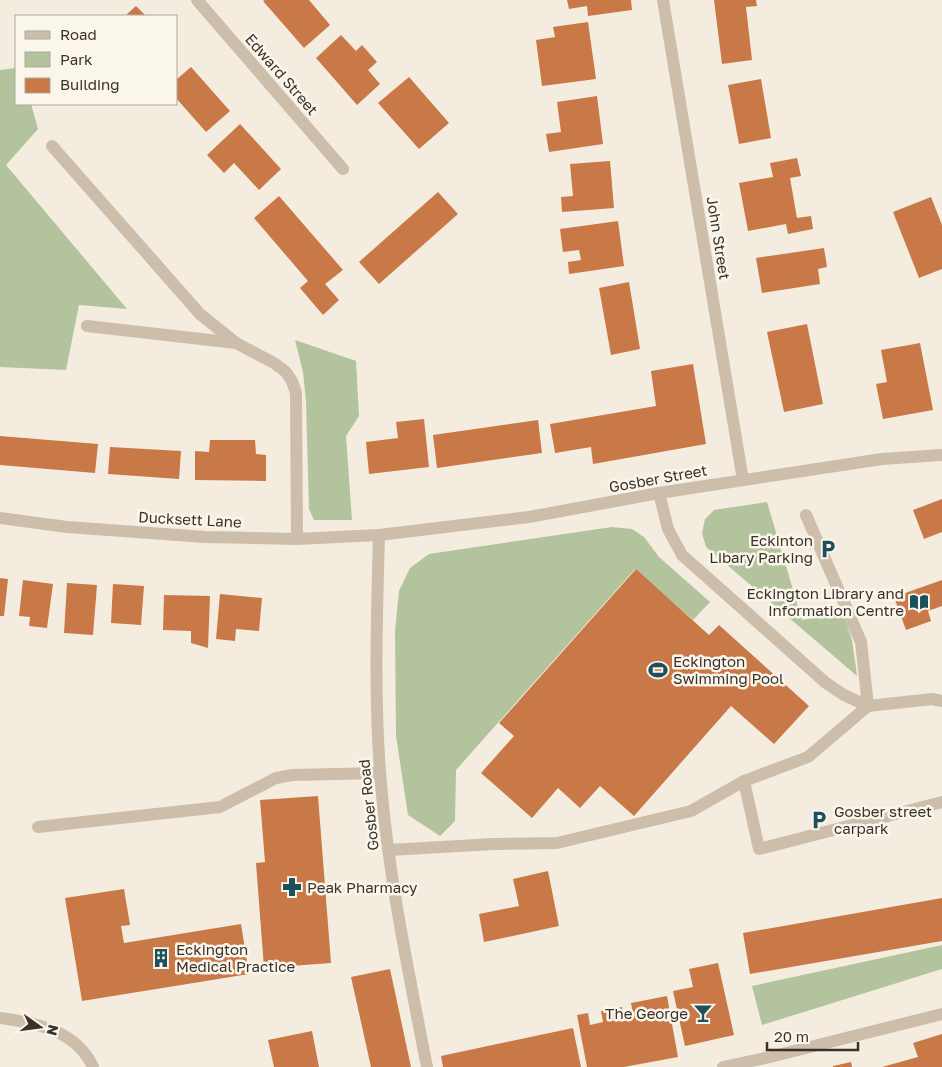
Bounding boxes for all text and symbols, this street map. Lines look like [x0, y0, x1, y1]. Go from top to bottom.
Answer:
legend [15, 15, 178, 105]
text: Road [60, 25, 97, 43]
street label: Edward Street [242, 30, 322, 118]
text: Park [60, 50, 93, 68]
text: Building [60, 75, 120, 93]
street label: John Street [704, 195, 734, 281]
street label: Gosber Street [607, 461, 709, 495]
street label: Ducksett Lane [138, 507, 242, 531]
place label: Eckinton Libary Parking [709, 531, 813, 566]
parking icon: Eckinton Libary Parking [817, 538, 839, 560]
place label: Eckington Library and Information Centre [747, 584, 904, 619]
library icon: Eckington Library and Information Centre [908, 591, 930, 613]
place label: Eckington Swimming Pool [673, 652, 784, 687]
sports icon: Eckington Swimming Pool [647, 659, 669, 681]
street label: Gosber Road [354, 758, 382, 852]
place label: Gosber street carpark [834, 802, 932, 837]
parking icon: Gosber street carpark [808, 809, 830, 831]
pharmacy icon: Peak Pharmacy [281, 876, 303, 898]
place label: Peak Pharmacy [307, 878, 418, 896]
place label: Eckington Medical Practice [176, 940, 295, 975]
building icon: Eckington Medical Practice [150, 947, 172, 969]
north arrow [15, 1002, 65, 1052]
bar icon: The George [692, 1002, 714, 1024]
place label: The George [605, 1004, 688, 1022]
scale bar [767, 1020, 858, 1052]
text: N [44, 1023, 63, 1037]
text: 20 m [774, 1027, 809, 1045]

